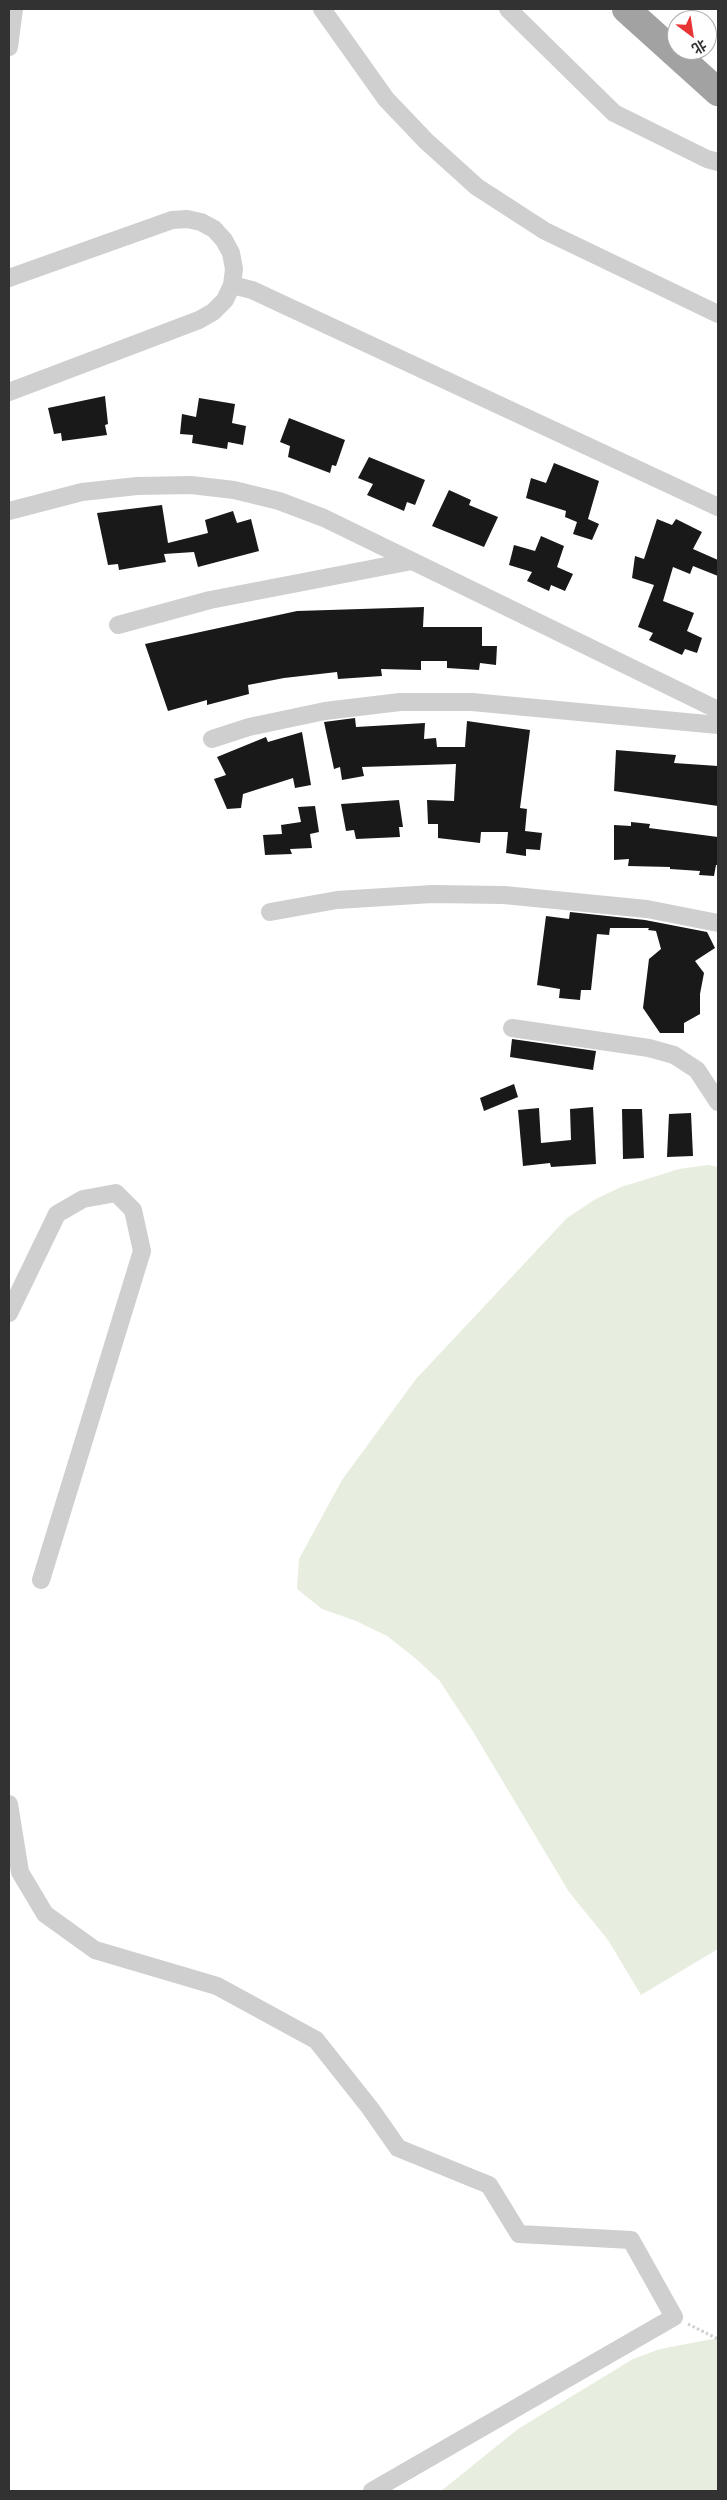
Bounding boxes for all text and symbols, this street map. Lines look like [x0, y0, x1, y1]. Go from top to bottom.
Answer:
north arrow [667, 10, 717, 60]
text: 北 [689, 37, 710, 58]

